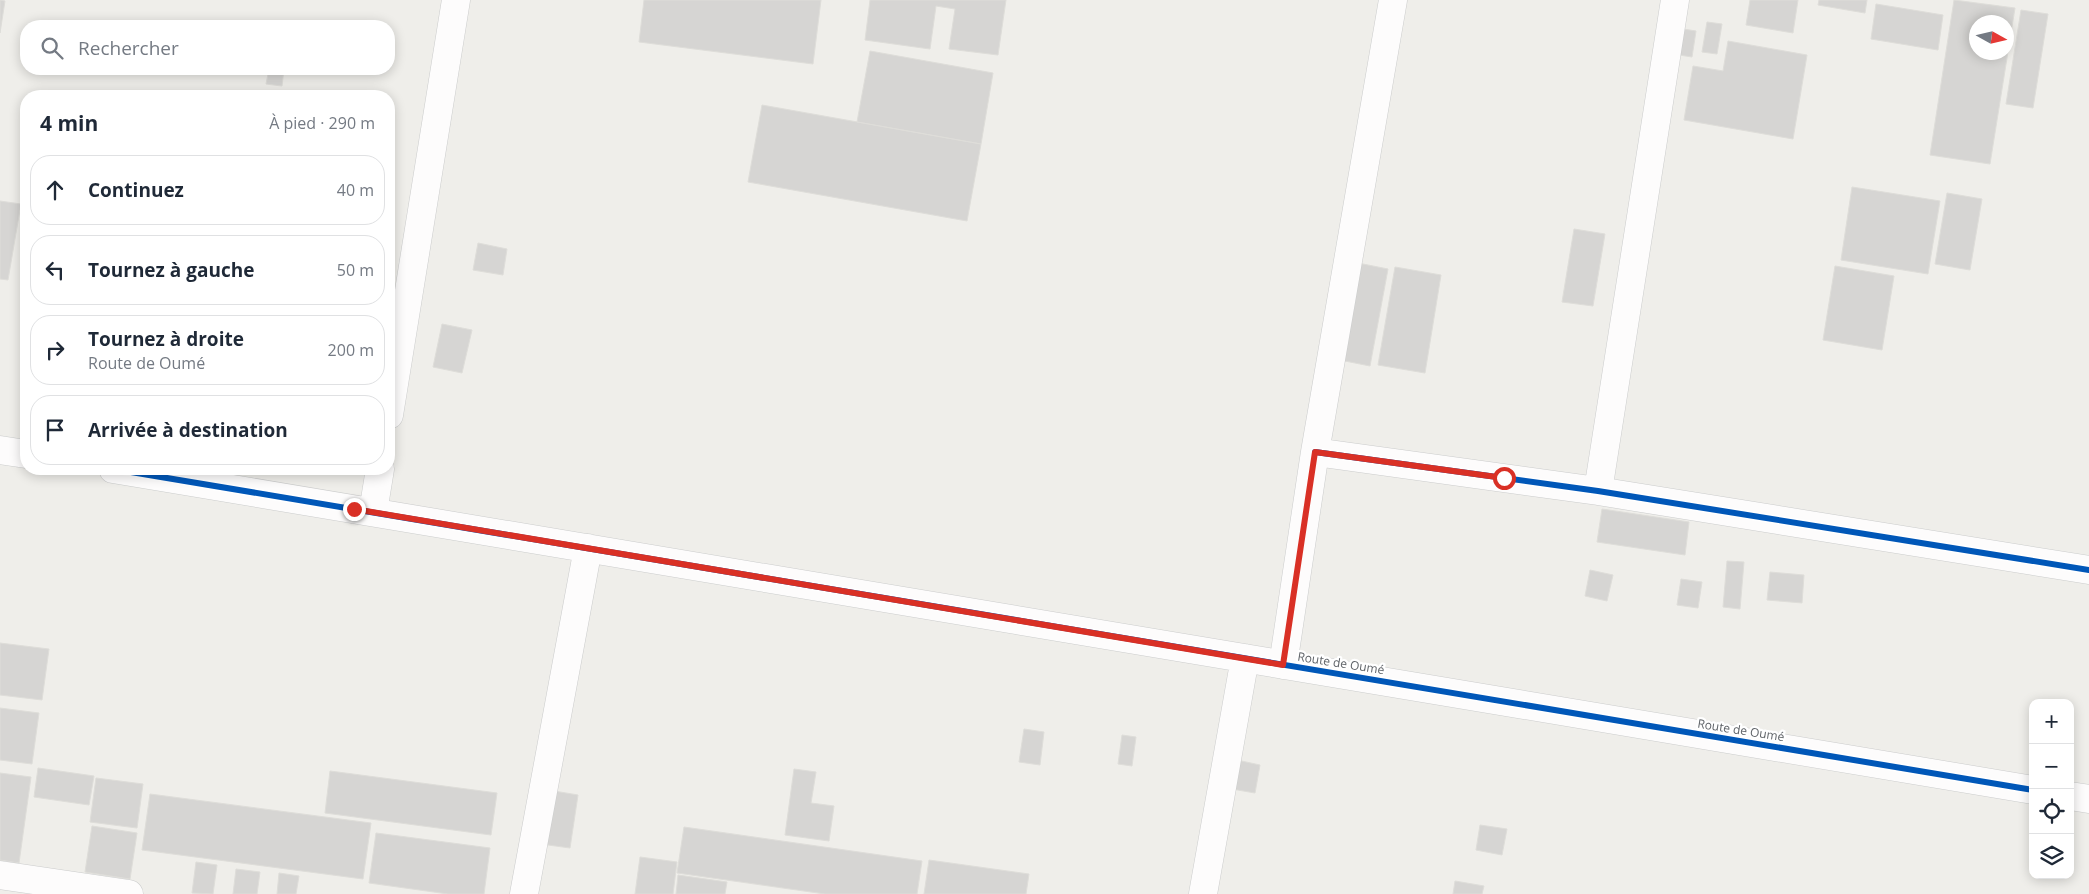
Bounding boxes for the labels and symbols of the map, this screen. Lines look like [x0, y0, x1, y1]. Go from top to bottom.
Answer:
north arrow [1969, 15, 2014, 60]
route start [1493, 467, 1516, 490]
route end [343, 498, 366, 521]
street label: Route de Oumé [1296, 648, 1386, 678]
street label: Route de Oumé [1696, 715, 1786, 745]

